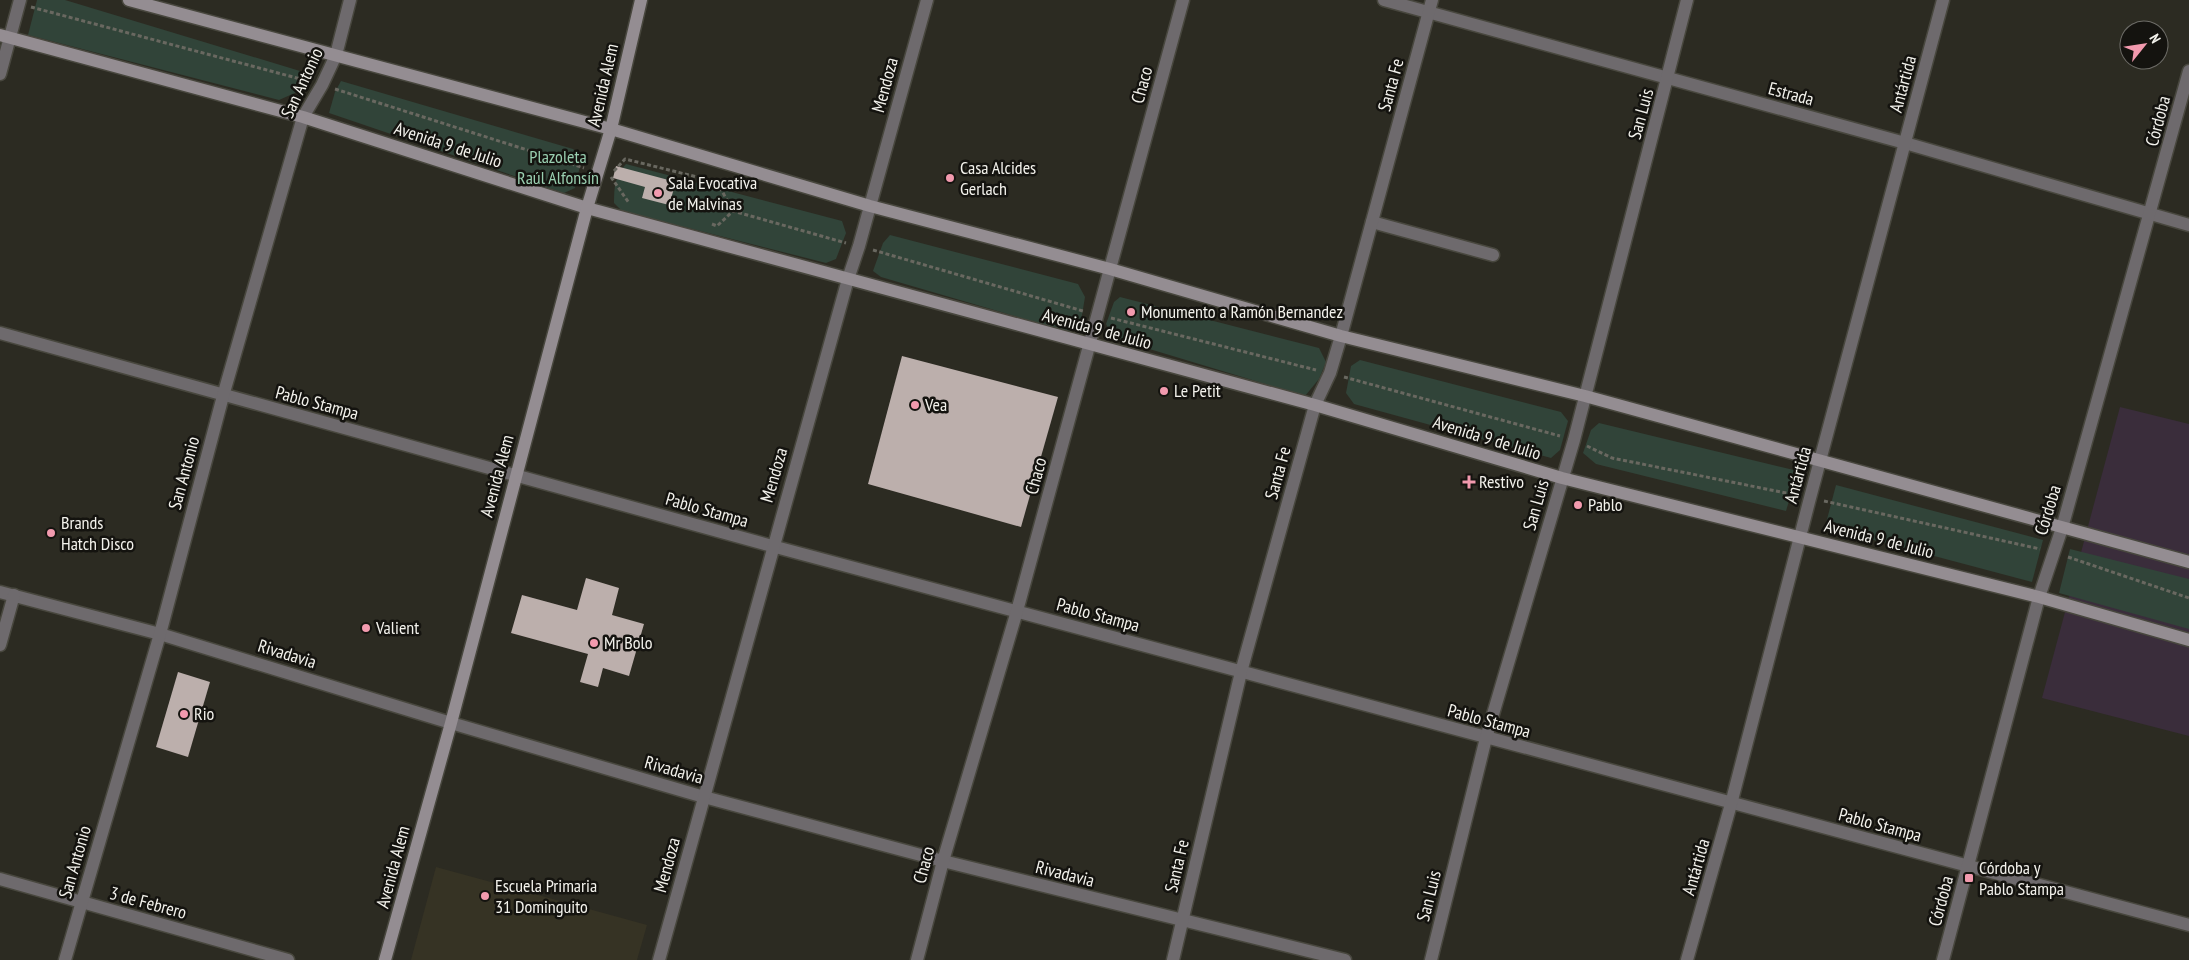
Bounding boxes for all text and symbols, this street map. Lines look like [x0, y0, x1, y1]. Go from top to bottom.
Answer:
north arrow [2119, 20, 2169, 70]
text: N [2146, 31, 2165, 46]
street label: Avenida Alem [582, 41, 623, 129]
street label: San Antonio [275, 44, 328, 122]
street label: Antártida [1884, 53, 1921, 115]
street label: Mendoza [866, 55, 903, 115]
street label: Santa Fe [1372, 56, 1409, 114]
street label: Chaco [1126, 64, 1158, 106]
street label: Estrada [1766, 76, 1816, 111]
street label: San Luis [1623, 86, 1658, 142]
street label: Córdoba [2140, 93, 2175, 148]
street label: Avenida 9 de Julio [391, 116, 505, 173]
park label: Plazoleta Raúl Alfonsín [517, 145, 599, 189]
place label: Casa Alcides Gerlach [960, 156, 1036, 200]
place label: Sala Evocativa de Malvinas [668, 171, 757, 215]
marker: Casa Alcides Gerlach [944, 172, 956, 184]
marker: Sala Evocativa de Malvinas [652, 187, 664, 199]
place label: Monumento a Ramón Bernandez [1141, 300, 1343, 323]
street label: Avenida 9 de Julio [1040, 303, 1154, 354]
marker: Monumento a Ramón Bernandez [1125, 306, 1137, 318]
place label: Le Petit [1174, 379, 1221, 402]
street label: Pablo Stampa [273, 380, 361, 425]
marker: Le Petit [1158, 385, 1170, 397]
place label: Vea [924, 393, 947, 416]
marker: Vea [909, 399, 921, 411]
street label: Avenida 9 de Julio [1430, 410, 1544, 465]
street label: Avenida Alem [474, 432, 519, 520]
street label: San Antonio [163, 434, 204, 512]
street label: Santa Fe [1259, 444, 1296, 502]
street label: Antártida [1779, 444, 1816, 506]
street label: Mendoza [755, 445, 792, 505]
street label: Chaco [1020, 455, 1052, 497]
place label: Restivo [1479, 470, 1524, 493]
marker: Restivo [1463, 476, 1475, 488]
street label: San Luis [1517, 477, 1554, 533]
street label: Córdoba [2029, 482, 2066, 538]
street label: Pablo Stampa [663, 487, 751, 532]
place label: Pablo [1588, 493, 1623, 516]
marker: Pablo [1572, 499, 1584, 511]
place label: Brands Hatch Disco [61, 511, 134, 555]
street label: Avenida 9 de Julio [1822, 514, 1936, 563]
marker: Brands Hatch Disco [45, 527, 57, 539]
street label: Pablo Stampa [1054, 592, 1142, 637]
place label: Valient [375, 616, 419, 639]
marker: Valient [360, 622, 372, 634]
place label: Mr Bolo [604, 631, 653, 654]
street label: Rivadavia [255, 634, 319, 673]
marker: Mr Bolo [588, 637, 600, 649]
street label: Pablo Stampa [1445, 698, 1533, 743]
place label: Rio [194, 702, 215, 725]
marker: Rio [178, 708, 190, 720]
street label: Rivadavia [642, 750, 706, 789]
street label: Pablo Stampa [1836, 802, 1924, 847]
street label: San Antonio [53, 823, 96, 901]
street label: Avenida Alem [370, 823, 415, 911]
street label: Mendoza [648, 835, 685, 895]
street label: Antártida [1677, 836, 1715, 898]
street label: Santa Fe [1159, 837, 1194, 895]
street label: Chaco [908, 844, 940, 886]
street label: Rivadavia [1033, 855, 1097, 892]
place label: Córdoba y Pablo Stampa [1979, 856, 2064, 900]
street label: San Luis [1411, 868, 1446, 924]
marker: Córdoba y Pablo Stampa [1963, 872, 1975, 884]
street label: Córdoba [1923, 873, 1958, 928]
place label: Escuela Primaria 31 Dominguito [495, 874, 597, 918]
street label: 3 de Febrero [107, 881, 189, 924]
marker: Escuela Primaria 31 Dominguito [479, 890, 491, 902]

